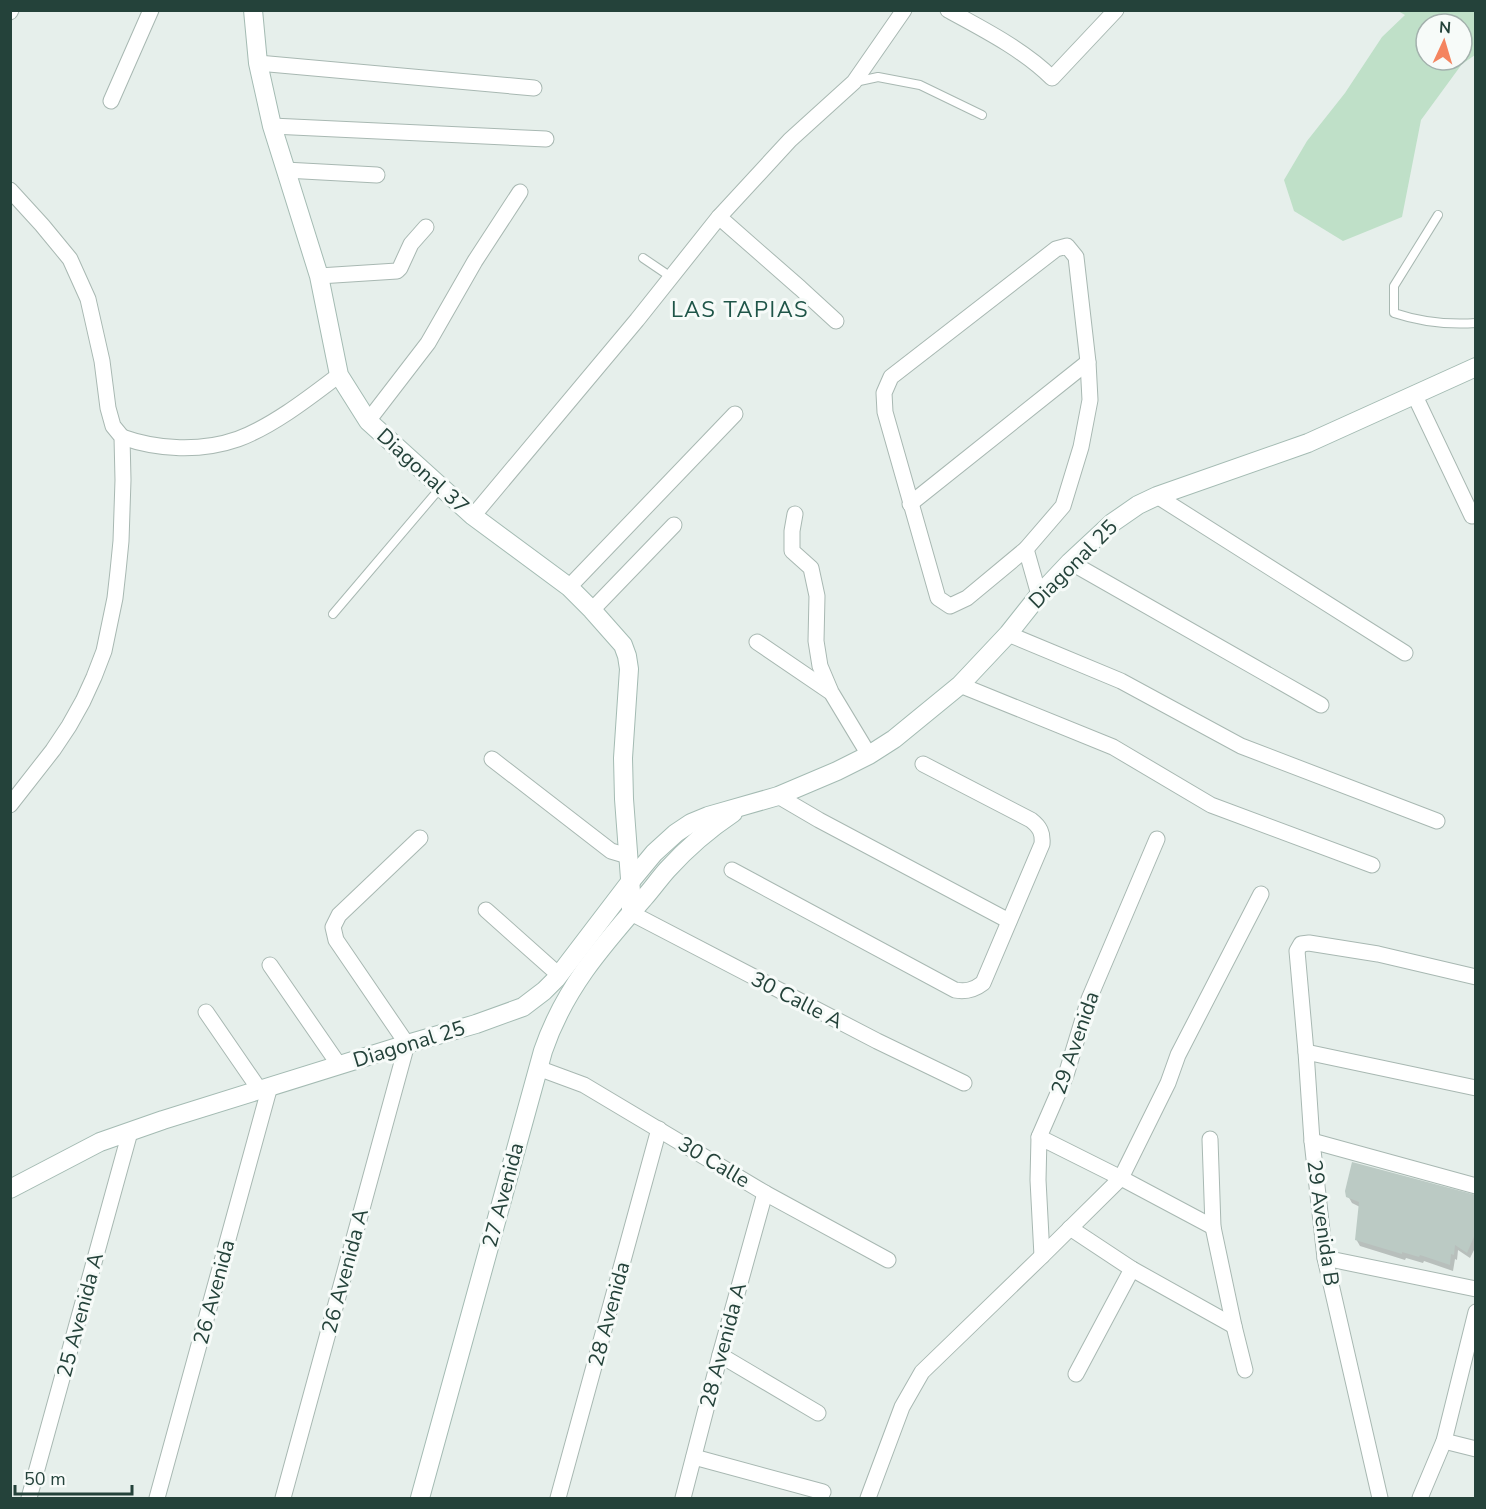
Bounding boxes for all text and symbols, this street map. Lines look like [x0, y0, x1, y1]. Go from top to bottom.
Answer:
north arrow [1414, 12, 1474, 72]
text: N [1438, 17, 1452, 39]
district label: LAS TAPIAS [671, 295, 809, 325]
street label: Diagonal 37 [371, 422, 475, 520]
street label: Diagonal 25 [1022, 513, 1124, 615]
street label: 30 Calle A [746, 965, 848, 1035]
street label: 29 Avenida [1044, 988, 1106, 1098]
street label: Diagonal 25 [350, 1014, 468, 1074]
street label: 30 Calle [673, 1130, 755, 1194]
street label: 27 Avenida [476, 1140, 530, 1250]
street label: 29 Avenida B [1300, 1158, 1346, 1288]
street label: 26 Avenida A [315, 1206, 375, 1336]
street label: 26 Avenida [187, 1237, 241, 1347]
street label: 25 Avenida A [50, 1250, 110, 1380]
street label: 28 Avenida [582, 1259, 636, 1369]
street label: 28 Avenida A [693, 1280, 753, 1410]
scale bar [15, 1458, 132, 1496]
text: 50 m [24, 1467, 66, 1491]

